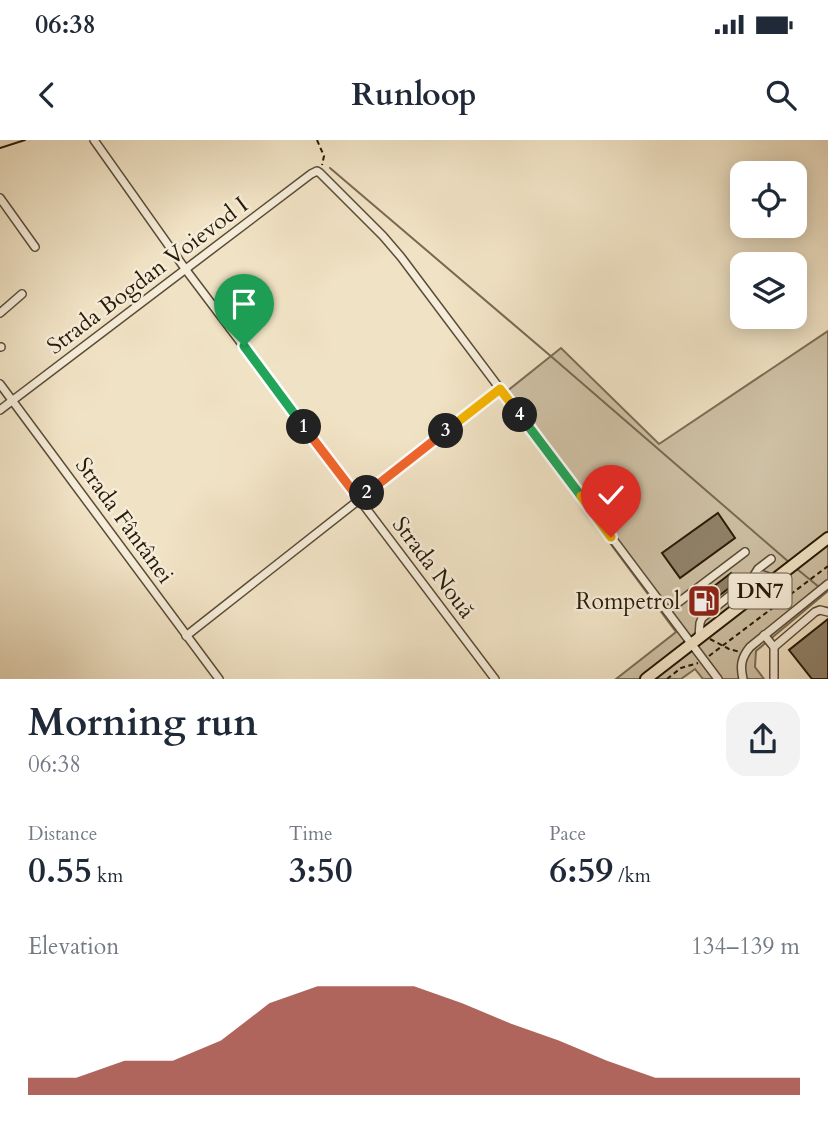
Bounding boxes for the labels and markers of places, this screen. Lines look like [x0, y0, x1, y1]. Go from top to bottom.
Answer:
pin [214, 274, 274, 346]
pin: 4 [503, 398, 538, 432]
pin: 1 [286, 410, 322, 444]
pin: 3 [428, 414, 464, 448]
pin [581, 465, 641, 537]
pin: 2 [350, 476, 384, 510]
fuel station icon: Rompetrol [685, 582, 723, 620]
place label: Rompetrol [576, 586, 680, 617]

